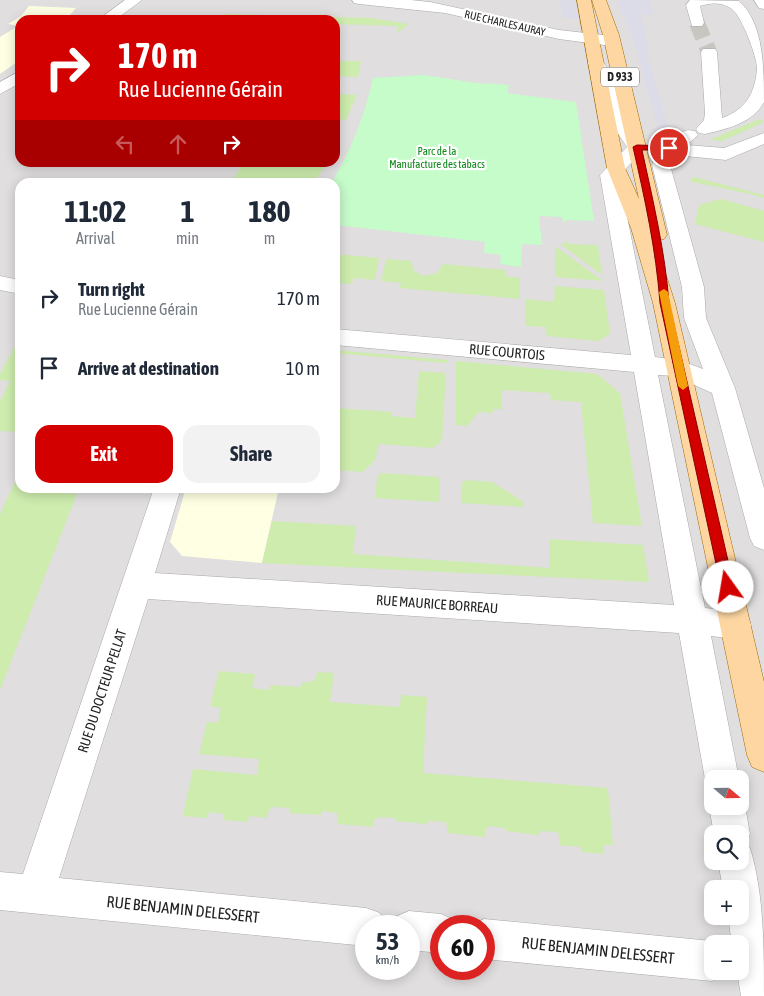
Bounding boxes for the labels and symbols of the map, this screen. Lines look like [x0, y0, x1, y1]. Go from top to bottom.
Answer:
street label: RUE CHARLES AURAY [463, 8, 547, 38]
road number: D 933 [601, 68, 639, 86]
pin [648, 127, 690, 169]
park label: Parc de la Manufacture des tabacs [389, 145, 485, 170]
street label: RUE COURTOIS [468, 341, 546, 363]
position arrow [701, 560, 753, 612]
street label: RUE MAURICE BORREAU [375, 592, 499, 616]
street label: RUE DU DOCTEUR PELLAT [74, 627, 130, 755]
north arrow [704, 770, 749, 815]
street label: RUE BENJAMIN DELESSERT [106, 892, 260, 926]
speed limit sign: 60 [430, 915, 495, 980]
street label: RUE BENJAMIN DELESSERT [521, 933, 675, 967]

